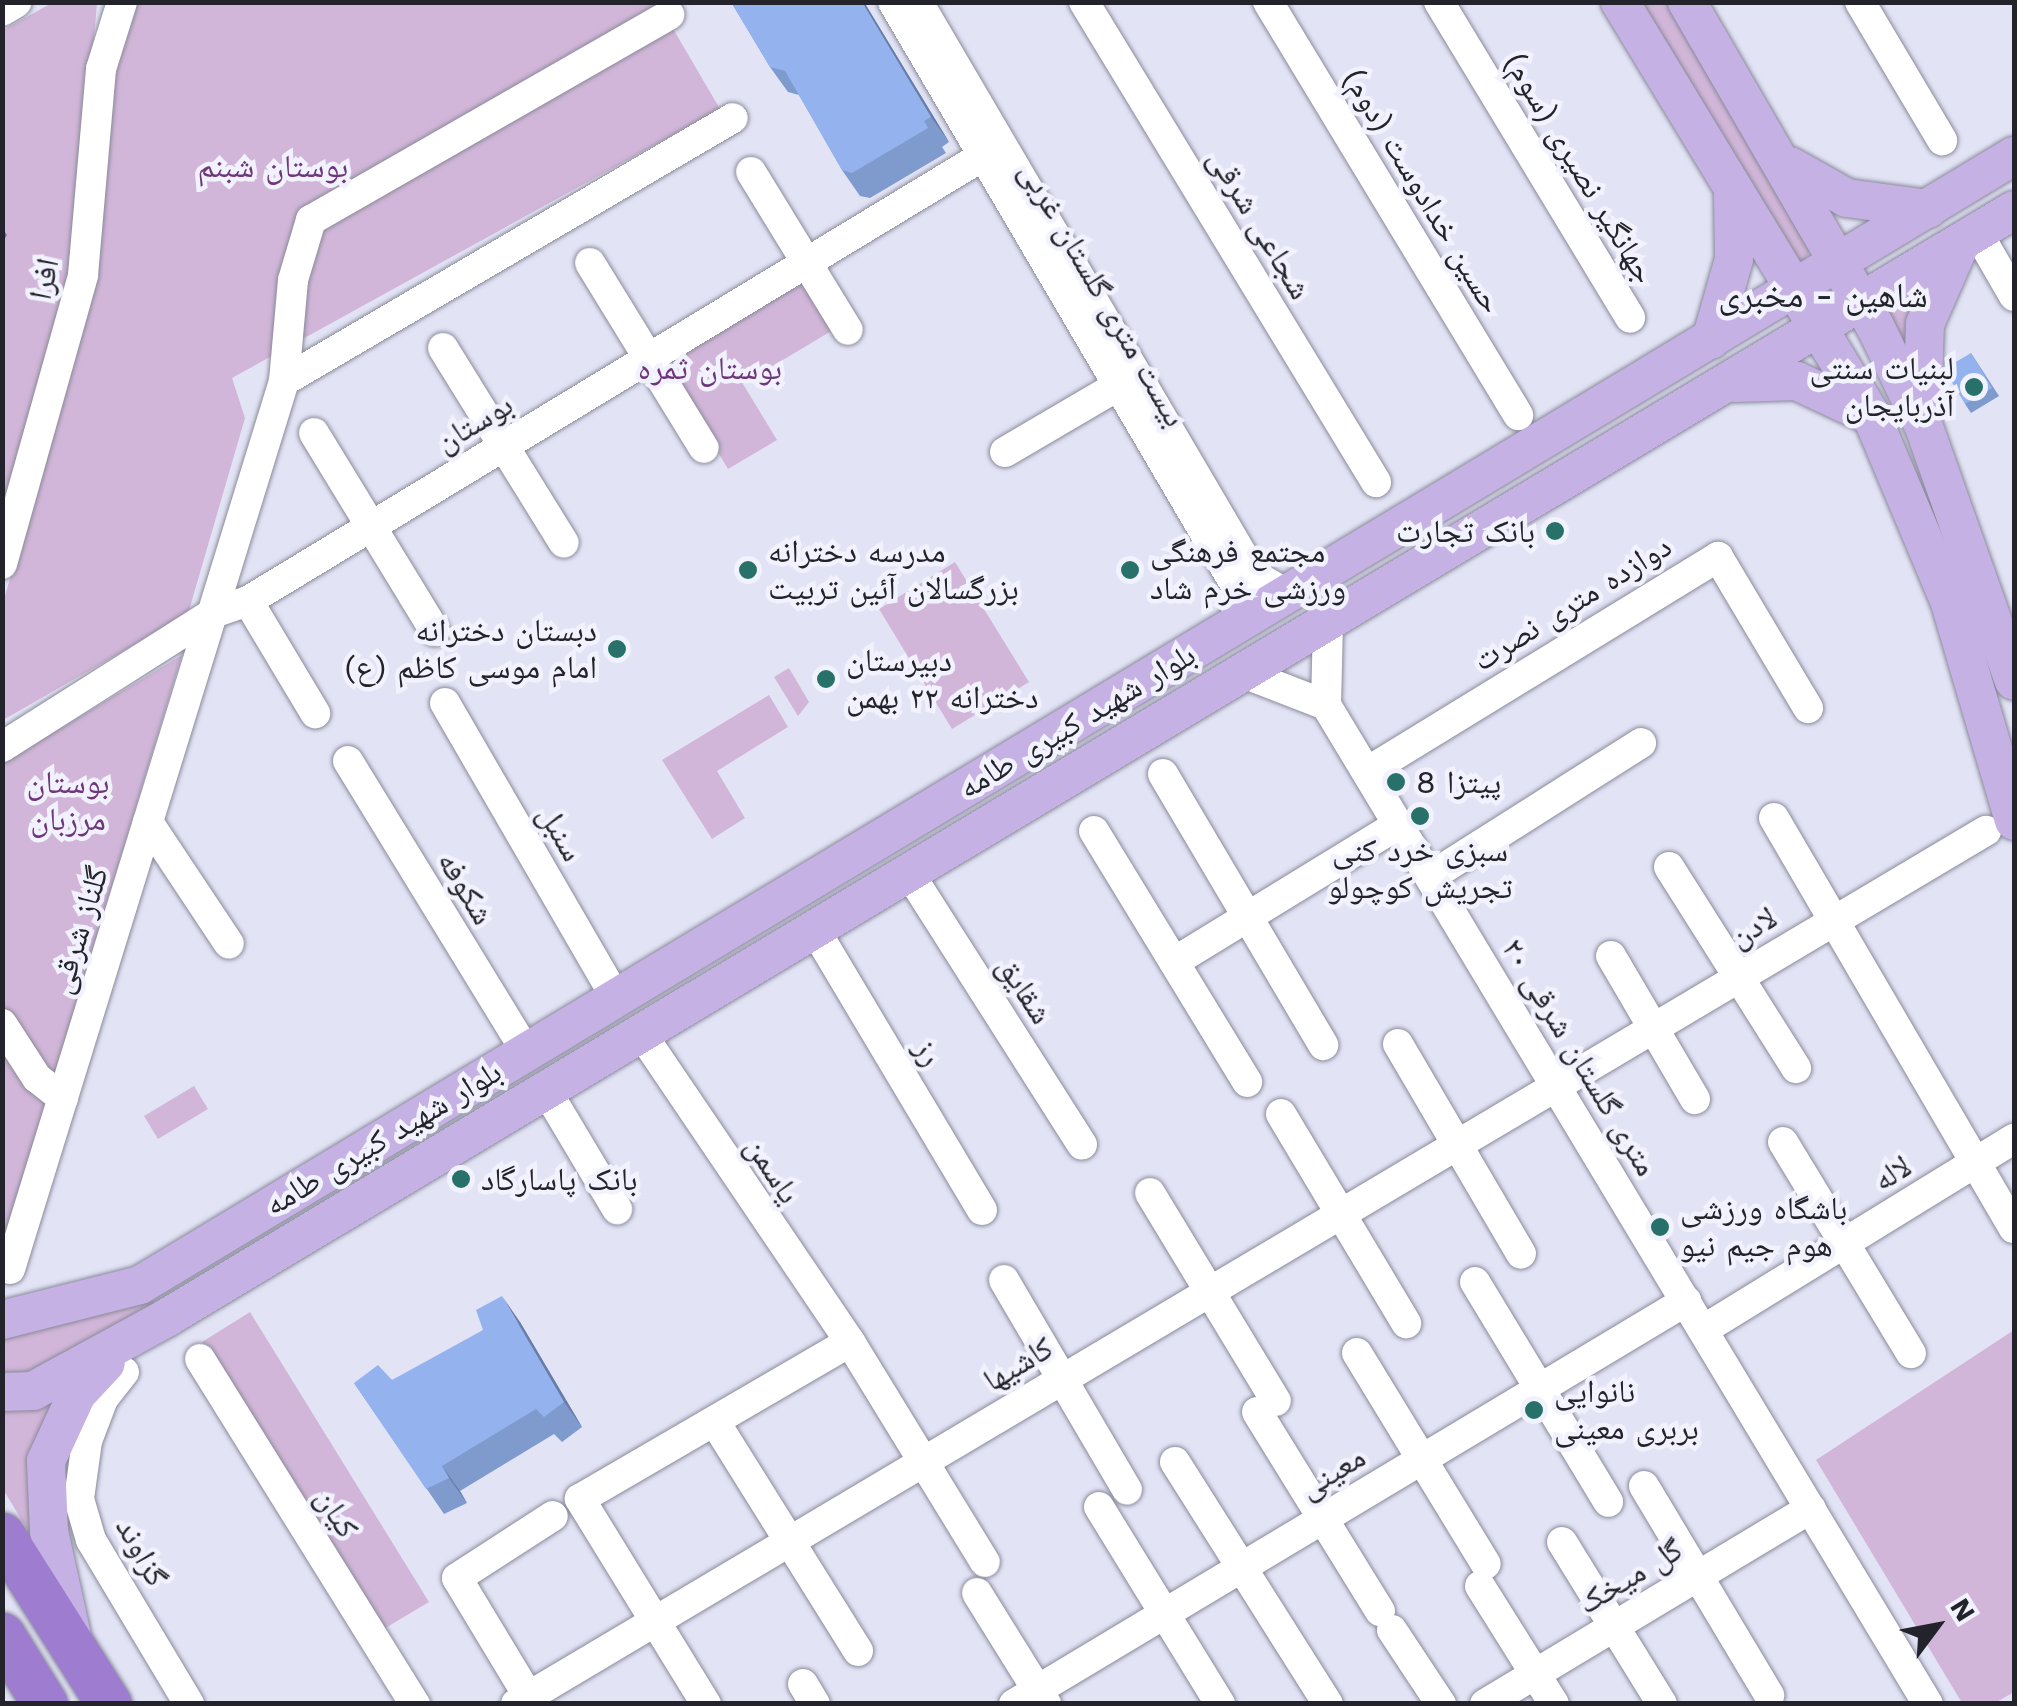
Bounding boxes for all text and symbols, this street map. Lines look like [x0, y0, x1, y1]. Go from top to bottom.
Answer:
street label: جهانگیر نصیری (سوم) [1496, 46, 1664, 290]
street label: حسین خدادوست (دوم) [1335, 62, 1511, 320]
street label: شجاعی شرقی [1200, 142, 1320, 306]
park label: بوستان شبنم [198, 147, 348, 185]
street label: بیست متری گلستان غربی [1011, 155, 1195, 433]
street label: افرا [21, 255, 67, 303]
district label: شاهین - مخبری [1718, 274, 1928, 316]
park label: بوستان ثمره [638, 349, 782, 387]
place label: لبنیات سنتی آذربایجان [1809, 350, 1954, 425]
marker: لبنیات سنتی آذربایجان [1963, 376, 1985, 398]
street label: بوستان [428, 385, 520, 461]
place label: بانک تجارت [1396, 512, 1535, 550]
marker: بانک تجارت [1544, 520, 1566, 542]
street label: دوازده متری نصرت [1466, 527, 1678, 679]
place label: مدرسه دخترانه بزرگسالان آئین تربیت [768, 533, 1019, 608]
place label: مجتمع فرهنگی ورزشی خرم شاد [1150, 533, 1346, 608]
marker: مدرسه دخترانه بزرگسالان آئین تربیت [737, 559, 759, 581]
marker: مجتمع فرهنگی ورزشی خرم شاد [1119, 559, 1141, 581]
place label: دبستان دخترانه امام موسی کاظم (ع) [345, 612, 597, 687]
street label: بلوار شهید کبیری طامه [952, 635, 1202, 807]
marker: دبستان دخترانه امام موسی کاظم (ع) [606, 638, 628, 660]
place label: دبیرستان دخترانه ۲۲ بهمن [846, 642, 1038, 717]
marker: دبیرستان دخترانه ۲۲ بهمن [815, 668, 837, 690]
place label: پیتزا 8 [1416, 763, 1501, 801]
park label: بوستان مرزبان [26, 764, 110, 839]
marker: پیتزا 8 [1385, 771, 1407, 793]
street label: سنبل [530, 798, 592, 868]
marker: سبزی خرد کنی تجریش کوچولو [1409, 805, 1431, 827]
place label: سبزی خرد کنی تجریش کوچولو [1328, 832, 1512, 907]
street label: شکوفه [429, 844, 503, 932]
street label: گلناز شرقی [41, 862, 117, 998]
street label: لادن [1722, 898, 1784, 956]
street label: ۲۰ متری گلستان شرقی [1494, 931, 1666, 1183]
street label: شقایق [989, 949, 1061, 1031]
street label: رز [906, 1032, 952, 1072]
street label: بلوار شهید کبیری طامه [258, 1052, 508, 1224]
street label: یاسمن [737, 1129, 809, 1211]
street label: لاله [1866, 1147, 1918, 1199]
place label: بانک پاسارگاد [481, 1160, 638, 1198]
marker: بانک پاسارگاد [450, 1168, 472, 1190]
place label: باشگاه ورزشی هوم جیم نیو [1680, 1190, 1847, 1265]
marker: باشگاه ورزشی هوم جیم نیو [1649, 1216, 1671, 1238]
street label: کاشیها [976, 1328, 1060, 1400]
place label: نانوایی بربری معینی [1554, 1373, 1699, 1448]
marker: نانوایی بربری معینی [1523, 1399, 1545, 1421]
street label: معینی [1292, 1437, 1372, 1507]
street label: کیان [307, 1481, 367, 1545]
street label: گزاوند [108, 1511, 176, 1593]
street label: گل میخک [1571, 1530, 1689, 1622]
north arrow [1887, 1576, 1987, 1676]
text: N [1943, 1592, 1982, 1627]

